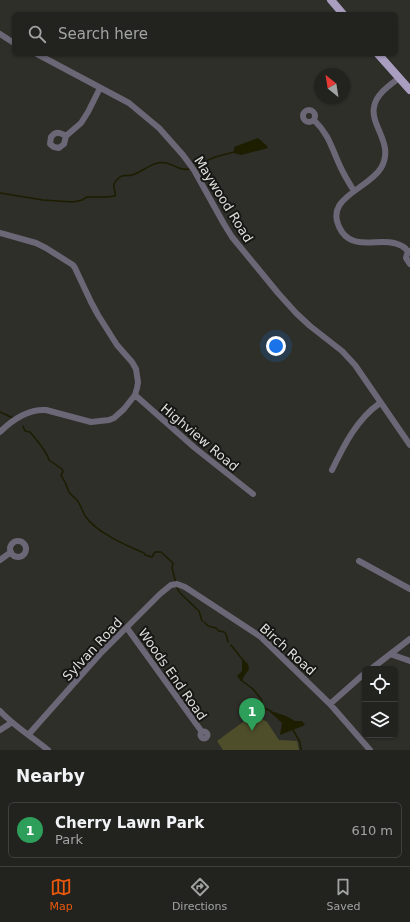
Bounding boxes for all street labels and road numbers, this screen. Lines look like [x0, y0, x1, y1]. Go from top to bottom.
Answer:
street label: Maywood Road [191, 154, 256, 245]
street label: Highview Road [158, 401, 241, 474]
street label: Sylvan Road [60, 615, 125, 684]
street label: Birch Road [257, 620, 319, 678]
street label: Woods End Road [135, 625, 210, 723]

